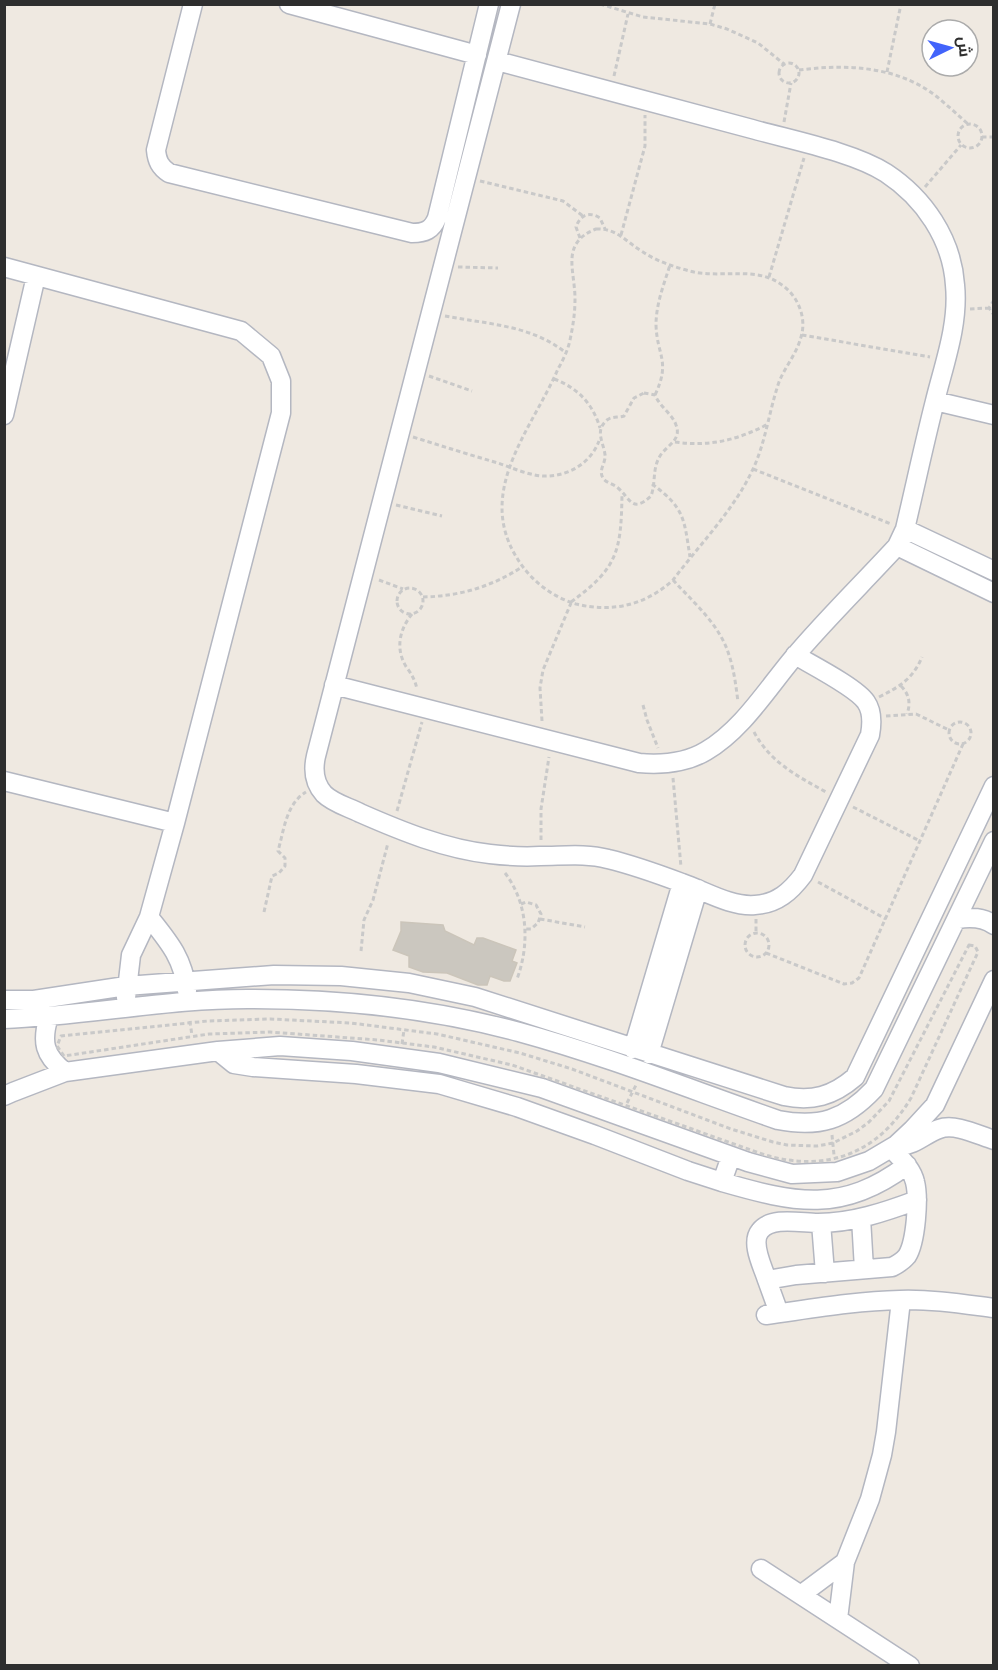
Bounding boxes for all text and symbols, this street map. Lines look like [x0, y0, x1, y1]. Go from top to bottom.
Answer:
north arrow [920, 18, 980, 78]
text: ش [952, 35, 978, 58]

